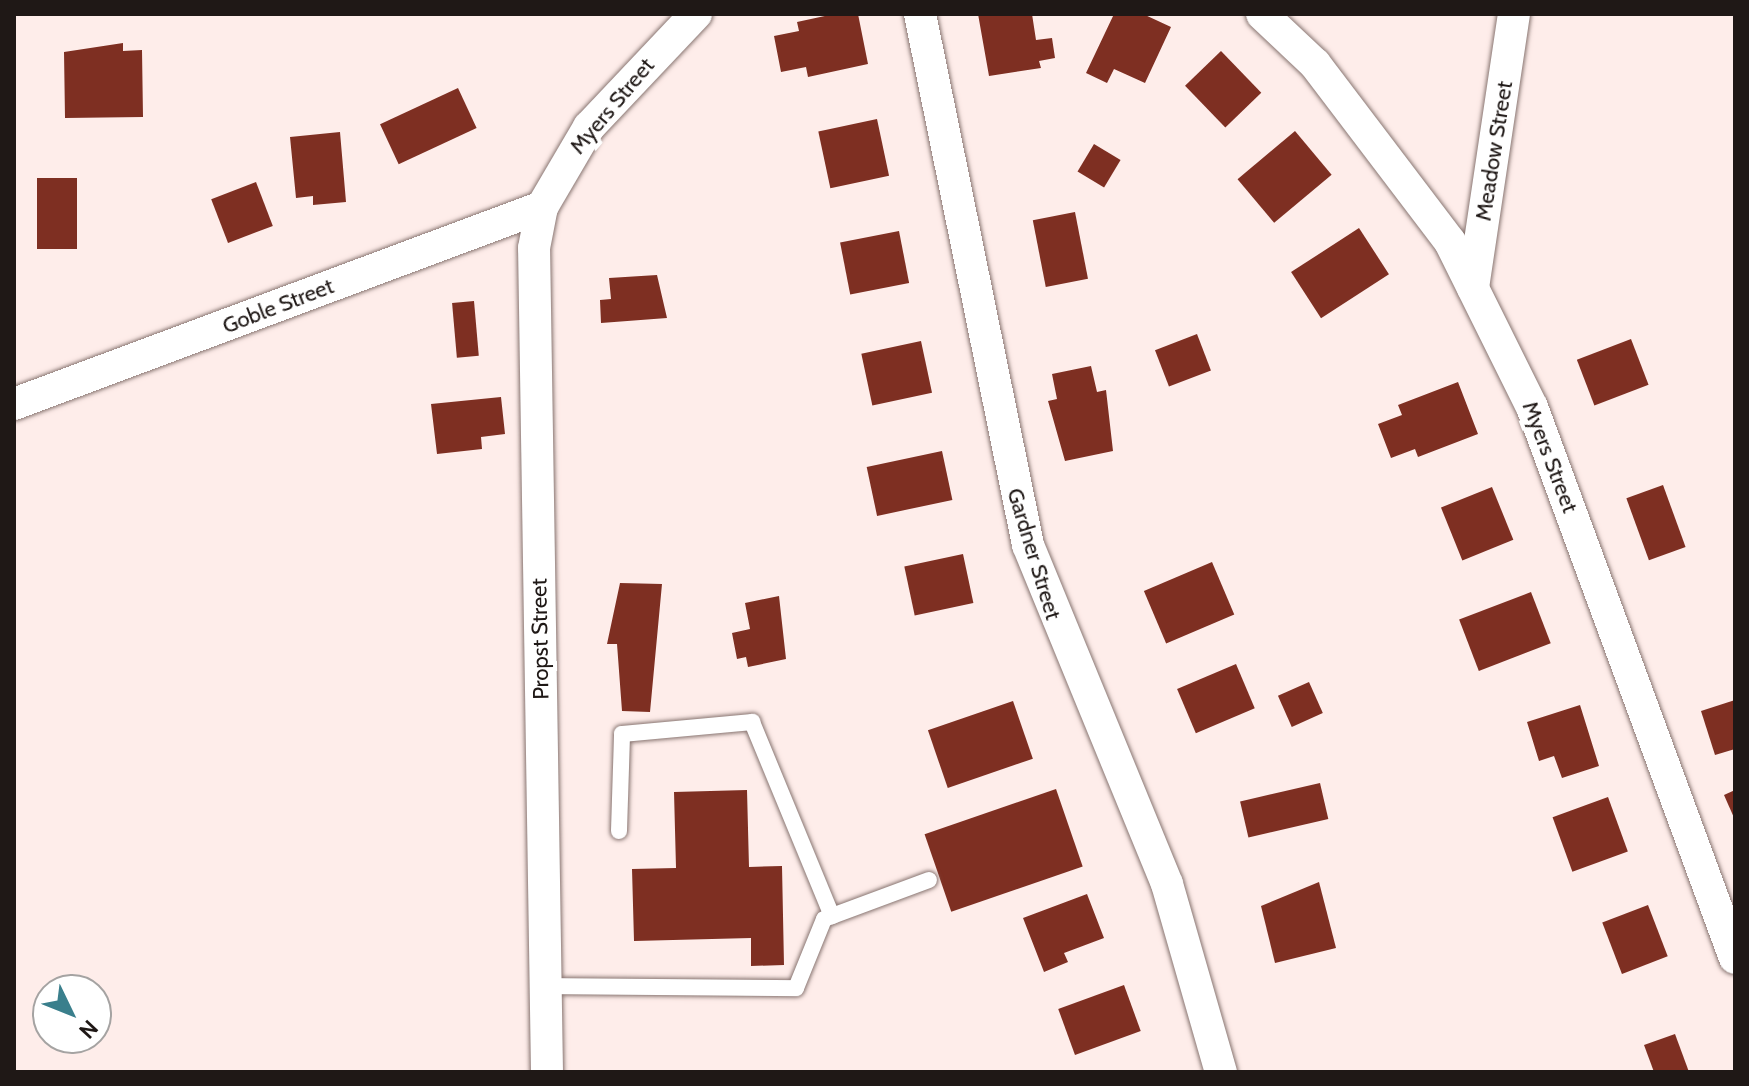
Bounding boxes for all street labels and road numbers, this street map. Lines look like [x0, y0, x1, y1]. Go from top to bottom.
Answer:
street label: Myers Street [564, 53, 660, 159]
street label: Meadow Street [1470, 79, 1518, 223]
street label: Goble Street [219, 273, 337, 339]
street label: Myers Street [1517, 398, 1583, 516]
street label: Gardner Street [1001, 485, 1067, 623]
street label: Propst Street [526, 578, 554, 700]

